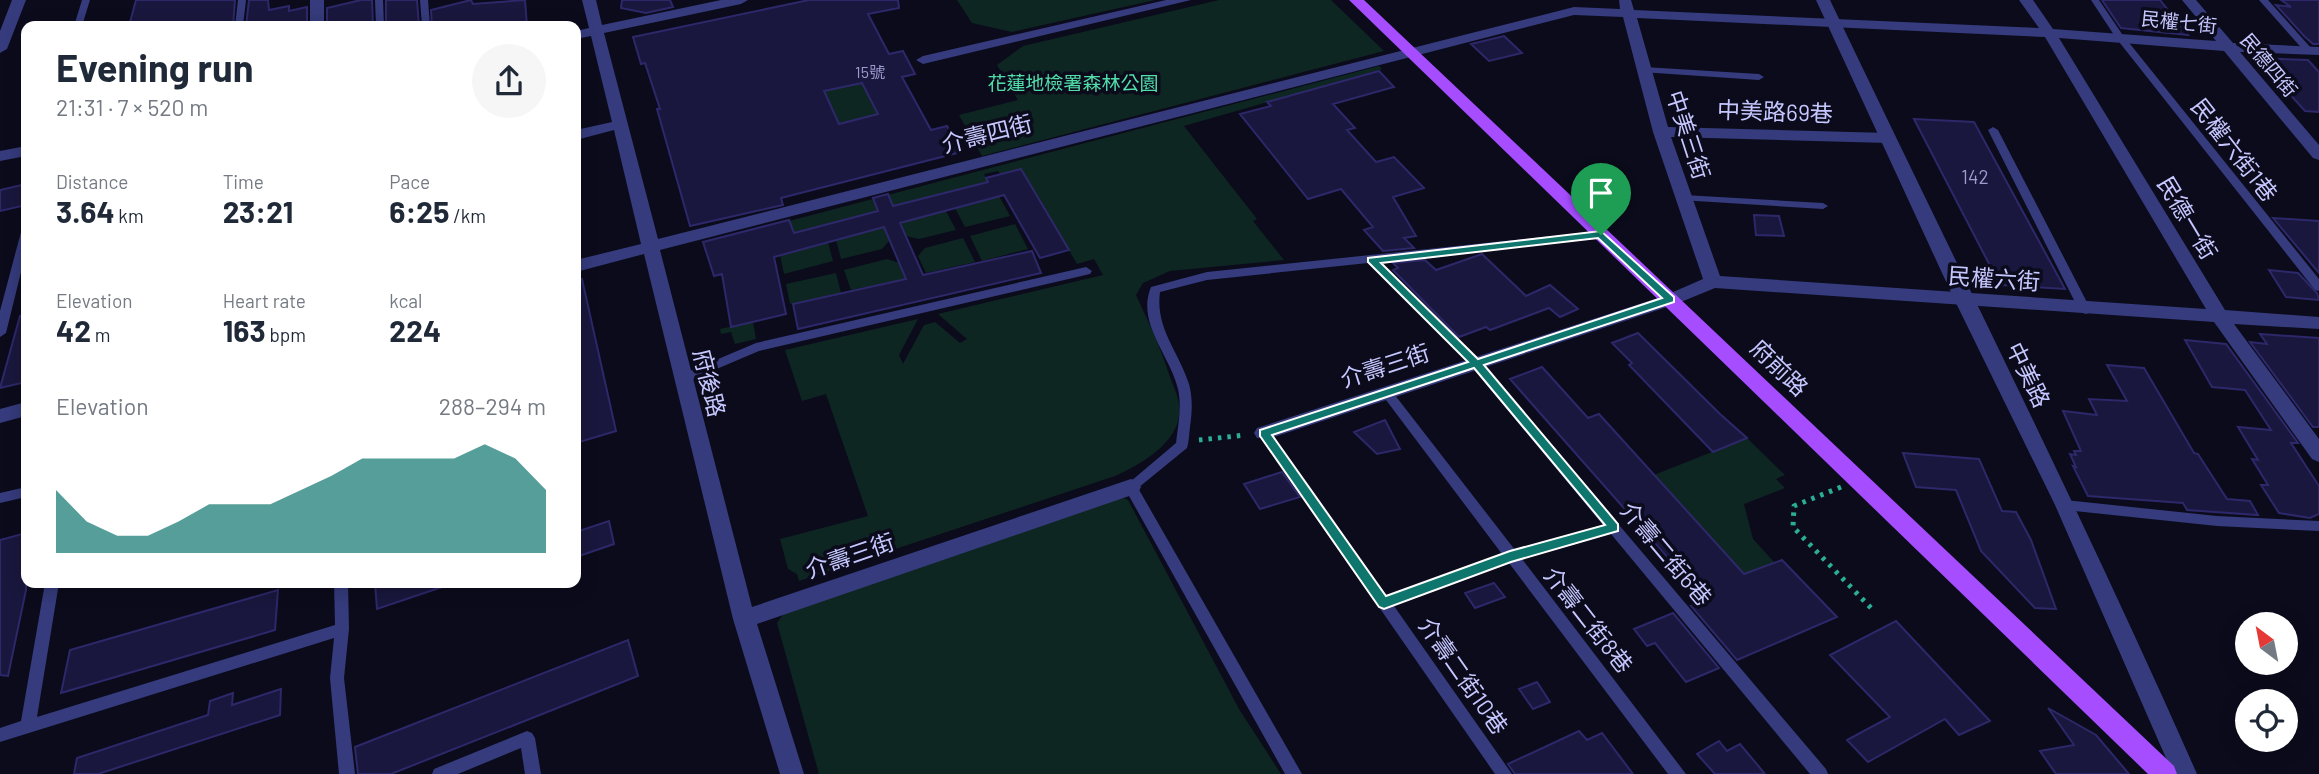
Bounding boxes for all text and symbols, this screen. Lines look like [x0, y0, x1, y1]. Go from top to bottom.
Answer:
street label: 民權七街 [2140, 6, 2218, 37]
street label: 民德四街 [2236, 28, 2303, 101]
text: Evening run [56, 44, 254, 90]
button: share [472, 44, 546, 118]
house number: 15號 [855, 62, 885, 81]
park label: 花蓮地檢署森林公園 [987, 71, 1159, 94]
street label: 中美三街 [1661, 87, 1716, 183]
street label: 民權六街1巷 [2186, 92, 2284, 206]
text: 21:31 · 7 × 520 m [56, 93, 208, 121]
street label: 中美路69巷 [1717, 95, 1833, 127]
street label: 介壽四街 [939, 108, 1035, 158]
pin [1571, 163, 1631, 235]
house number: 142 [1961, 165, 1989, 188]
text: Distance [56, 170, 128, 193]
text: Time [223, 170, 264, 193]
text: Pace [389, 170, 430, 193]
street label: 民德一街 [2152, 171, 2224, 264]
icon: arrive [1582, 174, 1620, 212]
text: 3.64 [56, 193, 115, 229]
text: 23:21 [223, 193, 293, 229]
text: 6:25 [389, 193, 449, 229]
text: km [115, 204, 144, 227]
text: /km [449, 204, 486, 227]
street label: 民權六街 [1947, 261, 2041, 295]
text: Elevation [56, 289, 133, 312]
text: Heart rate [223, 289, 306, 312]
text: kcal [389, 289, 422, 312]
text: 42 [56, 312, 91, 348]
text: 163 [223, 312, 266, 348]
text: 224 [389, 312, 441, 348]
text: m [91, 323, 110, 346]
text: bpm [266, 323, 306, 346]
street label: 府前路 [1745, 333, 1814, 401]
street label: 中美路 [2001, 337, 2057, 412]
street label: 介壽三街 [1337, 338, 1433, 393]
street label: 府後路 [688, 346, 732, 420]
text: Elevation [56, 392, 149, 420]
text: 288–294 m [439, 392, 546, 420]
street label: 介壽二街6巷 [1615, 496, 1718, 611]
street label: 介壽三街 [802, 527, 898, 583]
street label: 介壽二街8巷 [1539, 561, 1639, 678]
street label: 介壽二街10巷 [1413, 612, 1514, 739]
north arrow [2235, 612, 2298, 676]
map controls [2235, 612, 2298, 752]
button: locate [2235, 689, 2298, 752]

